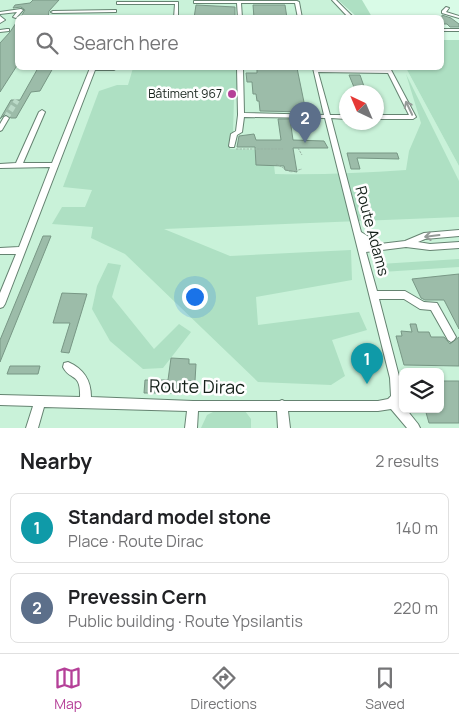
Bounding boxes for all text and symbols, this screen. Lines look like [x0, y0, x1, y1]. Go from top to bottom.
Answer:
search box [15, 15, 444, 70]
icon: search [33, 29, 61, 57]
text: Search here [73, 30, 179, 56]
place label: Bâtiment 967 [148, 85, 222, 102]
north arrow [339, 85, 384, 130]
marker: Bâtiment 967 [226, 88, 238, 100]
one-way arrow [404, 101, 414, 116]
pin: 2 [289, 102, 321, 143]
street label: Route Adams [350, 184, 395, 278]
one-way arrow [424, 231, 440, 241]
your location [182, 284, 208, 310]
pin: 1 [351, 343, 383, 384]
map controls [399, 368, 444, 413]
button: layers [399, 368, 444, 413]
street label: Route Dirac [149, 373, 245, 399]
text: Nearby [20, 447, 92, 475]
text: 2 results [375, 450, 439, 472]
text: Standard model stone [68, 504, 271, 530]
text: 1 [33, 517, 41, 539]
text: 140 m [396, 517, 438, 539]
text: Place · Route Dirac [68, 530, 204, 552]
text: Prevessin Cern [68, 584, 207, 610]
text: 2 [32, 597, 42, 619]
text: 220 m [393, 597, 438, 619]
text: Public building · Route Ypsilantis [68, 610, 303, 632]
tab: Map [54, 664, 82, 713]
tab: Directions [191, 664, 257, 713]
tab: Saved [365, 664, 405, 713]

